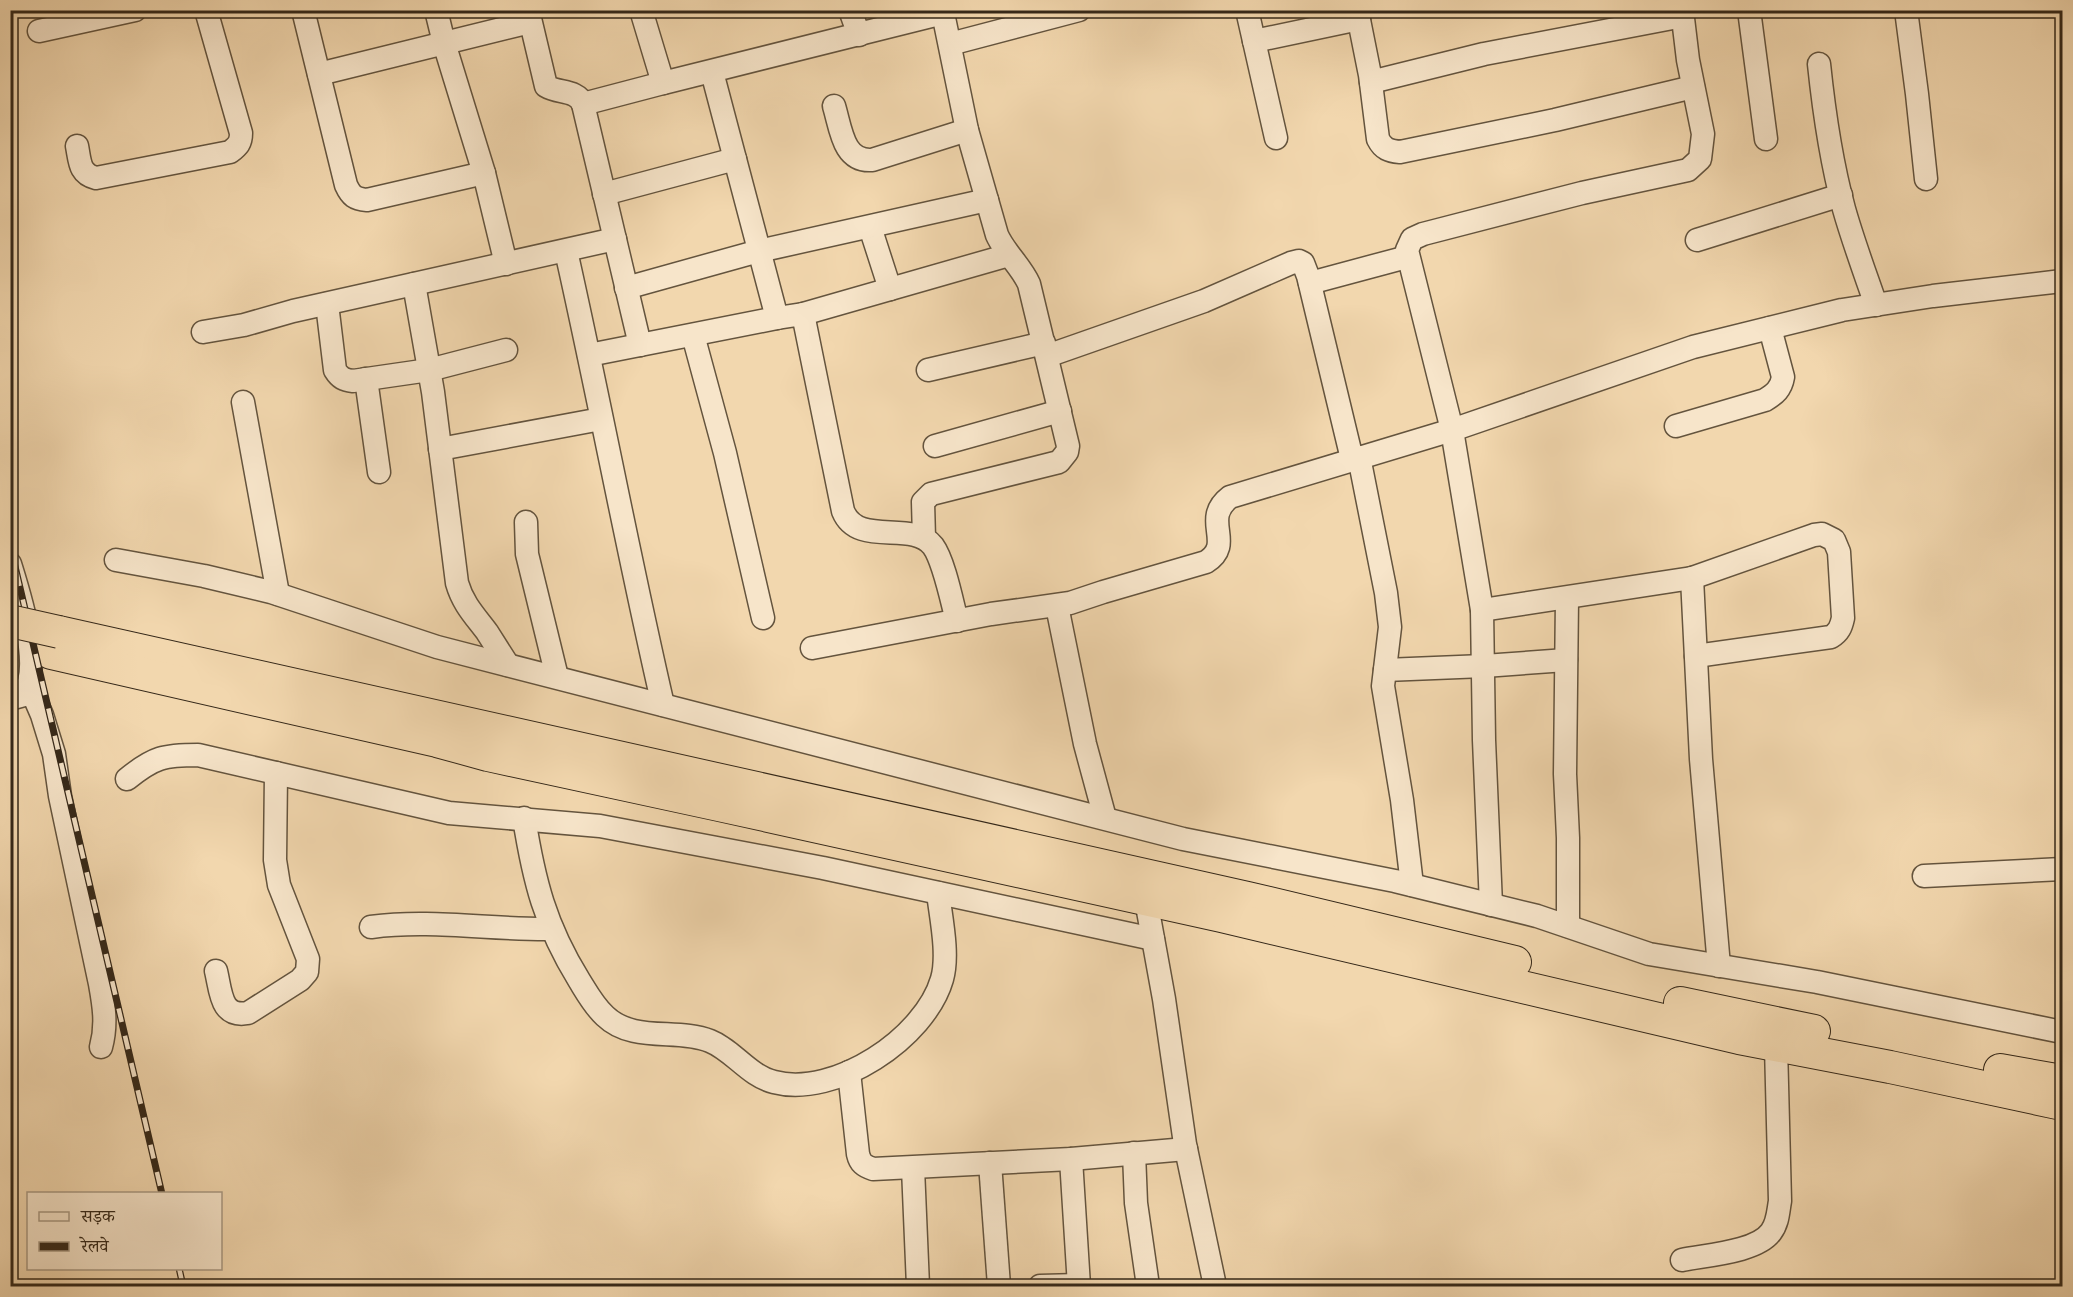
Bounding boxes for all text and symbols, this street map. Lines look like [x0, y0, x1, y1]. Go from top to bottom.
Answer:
legend [27, 1192, 222, 1270]
text: सड़क [80, 1206, 116, 1228]
text: रेलवे [79, 1236, 110, 1258]

